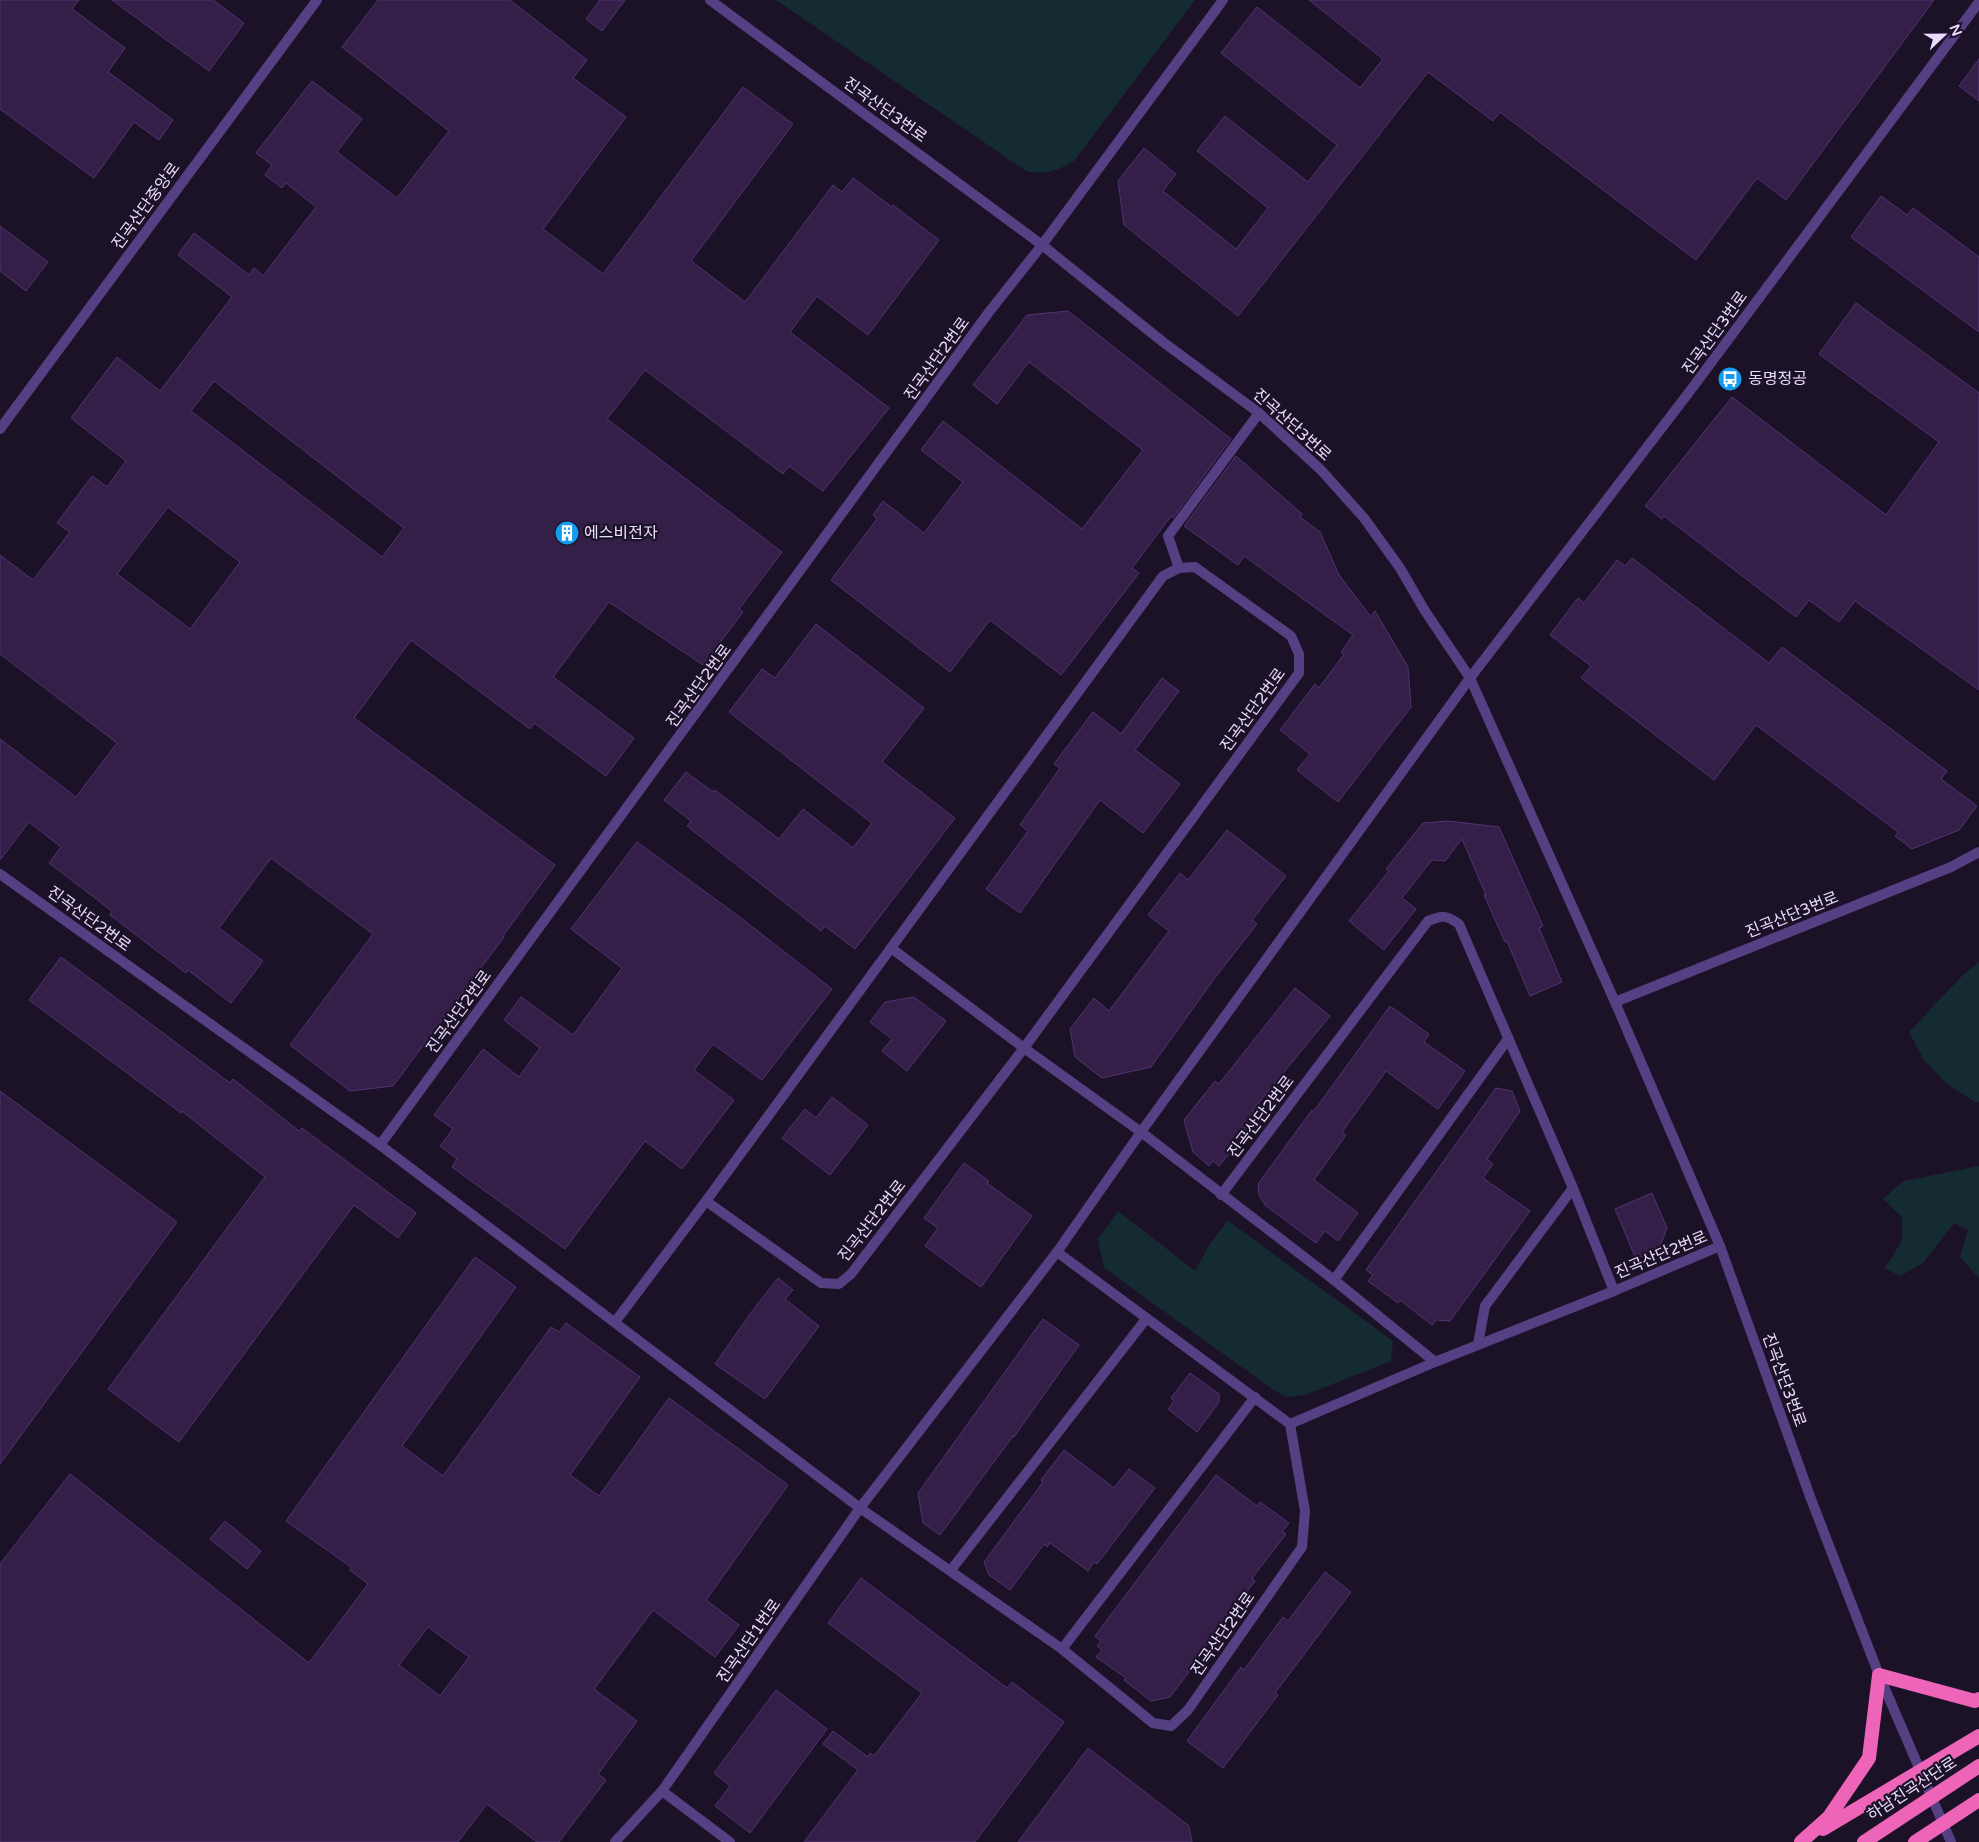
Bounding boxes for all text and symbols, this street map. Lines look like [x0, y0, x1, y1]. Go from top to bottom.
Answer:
north arrow [1919, 10, 1969, 60]
text: N [1946, 22, 1966, 39]
street label: 진곡산단3번로 [839, 73, 931, 147]
street label: 진곡산단중앙로 [108, 158, 185, 254]
street label: 진곡산단3번로 [1678, 287, 1752, 379]
street label: 진곡산단2번로 [900, 313, 974, 405]
bus stop icon: 동명정공 [1717, 366, 1743, 392]
place label: 동명정공 [1748, 369, 1807, 389]
street label: 진곡산단3번로 [1249, 385, 1335, 466]
building icon: 에스비전자 [554, 520, 580, 546]
place label: 에스비전자 [584, 523, 658, 543]
street label: 진곡산단2번로 [662, 640, 736, 732]
street label: 진곡산단2번로 [1216, 664, 1290, 756]
street label: 진곡산단2번로 [43, 882, 135, 956]
street label: 진곡산단3번로 [1743, 887, 1842, 943]
street label: 진곡산단2번로 [422, 966, 496, 1058]
street label: 진곡산단2번로 [1223, 1071, 1299, 1162]
street label: 진곡산단2번로 [834, 1176, 910, 1266]
street label: 진곡산단2번로 [1612, 1226, 1710, 1283]
street label: 진곡산단3번로 [1758, 1330, 1810, 1430]
street label: 진곡산단2번로 [1187, 1588, 1260, 1680]
street label: 진곡산단1번로 [713, 1595, 786, 1687]
street label: 하남진곡산단로 [1863, 1752, 1961, 1825]

